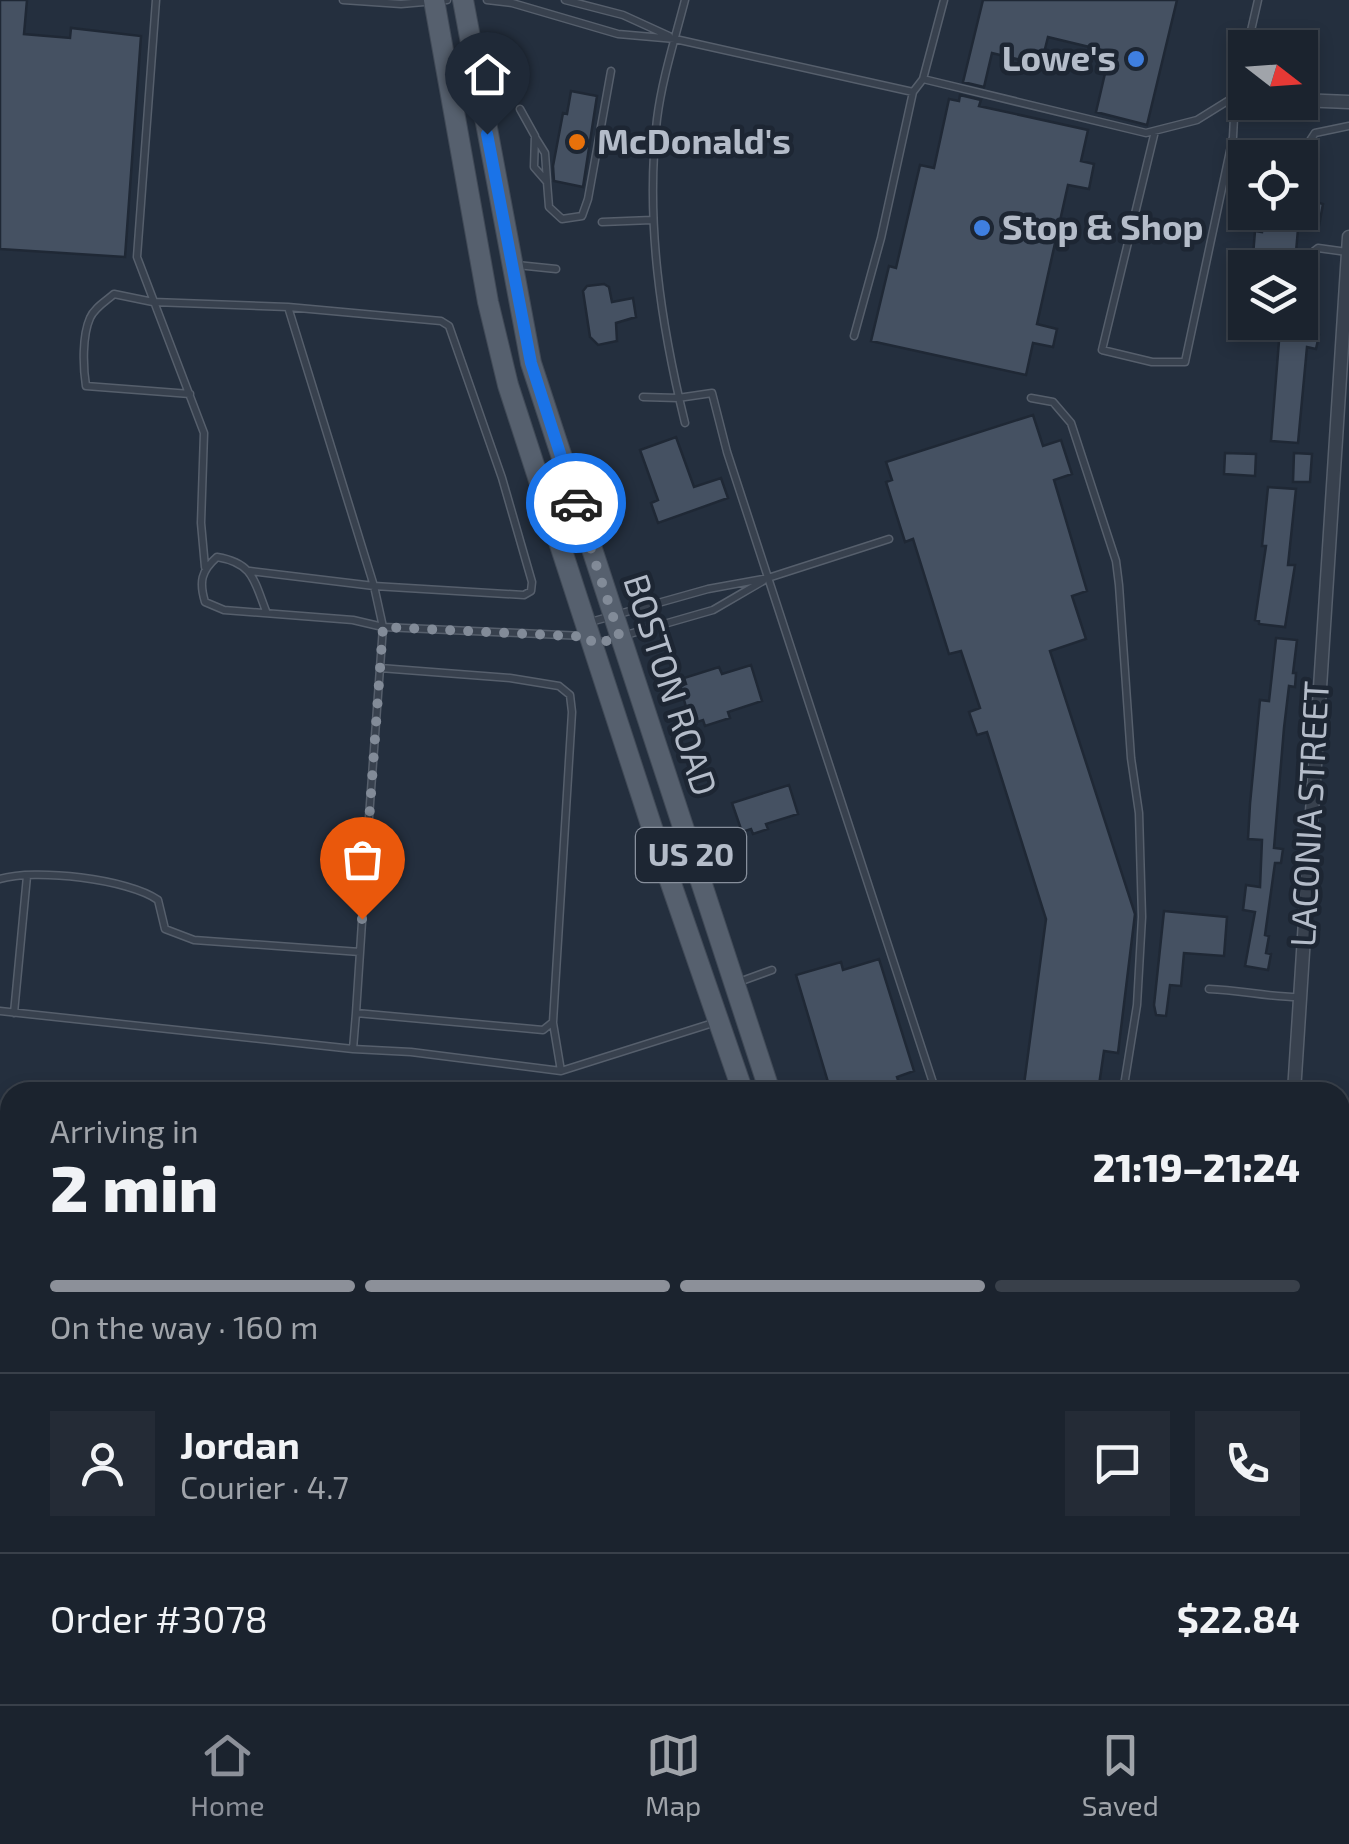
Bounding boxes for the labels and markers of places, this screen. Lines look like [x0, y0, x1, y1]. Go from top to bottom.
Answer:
pin [445, 32, 530, 135]
place label: Lowe's [1002, 36, 1116, 78]
marker: Lowe's [1125, 48, 1147, 70]
place label: McDonald's [597, 119, 791, 161]
marker: McDonald's [566, 131, 588, 153]
place label: Stop & Shop [1002, 205, 1204, 247]
marker: Stop & Shop [971, 217, 993, 239]
pin [320, 817, 405, 920]

